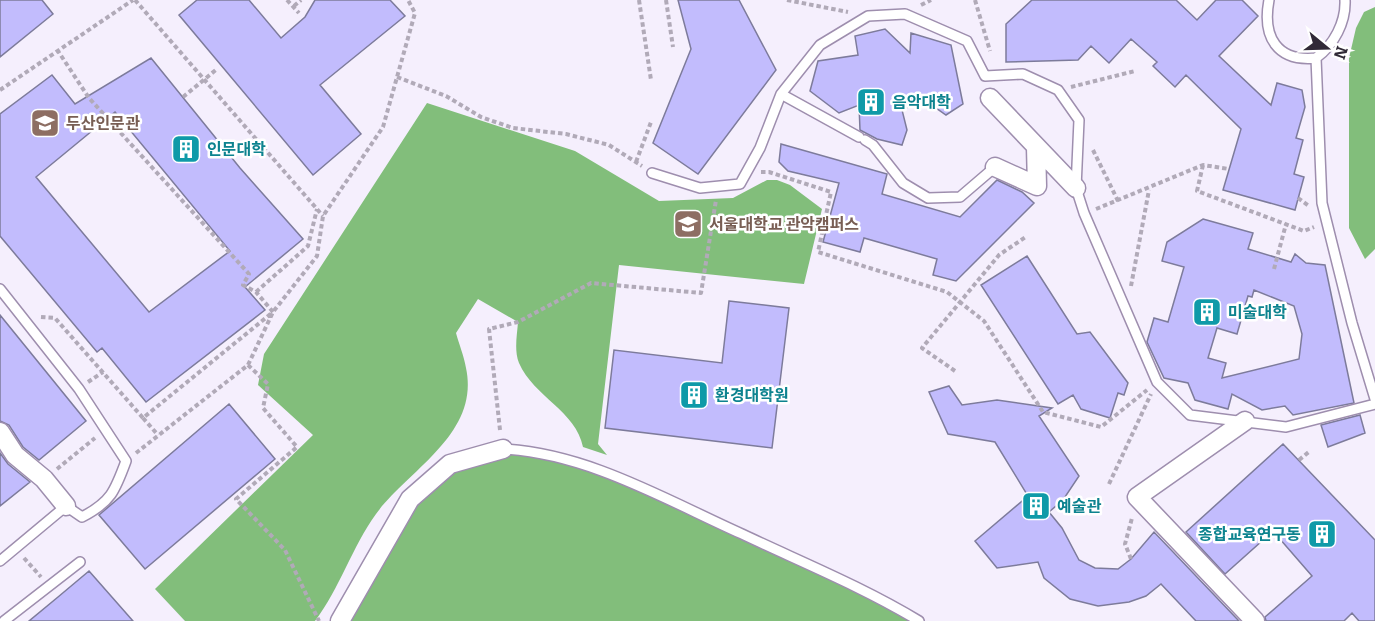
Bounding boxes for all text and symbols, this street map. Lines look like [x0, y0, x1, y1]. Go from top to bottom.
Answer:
north arrow [1297, 18, 1357, 78]
text: N [1330, 44, 1352, 62]
building icon: 음악대학 [855, 86, 887, 118]
place label: 음악대학 [892, 93, 951, 112]
school or university icon: 두산인문관 [29, 107, 61, 139]
place label: 두산인문관 [66, 114, 140, 133]
building icon: 인문대학 [170, 133, 202, 165]
place label: 인문대학 [207, 140, 266, 159]
school or university icon: 서울대학교 관악캠퍼스 [672, 208, 704, 240]
place label: 서울대학교 관악캠퍼스 [709, 215, 859, 234]
building icon: 미술대학 [1191, 296, 1223, 328]
place label: 미술대학 [1228, 303, 1287, 322]
building icon: 환경대학원 [678, 379, 710, 411]
place label: 환경대학원 [715, 386, 789, 405]
building icon: 예술관 [1020, 490, 1052, 522]
place label: 예술관 [1057, 497, 1101, 516]
building icon: 종합교육연구동 [1306, 518, 1338, 550]
place label: 종합교육연구동 [1198, 525, 1301, 544]

